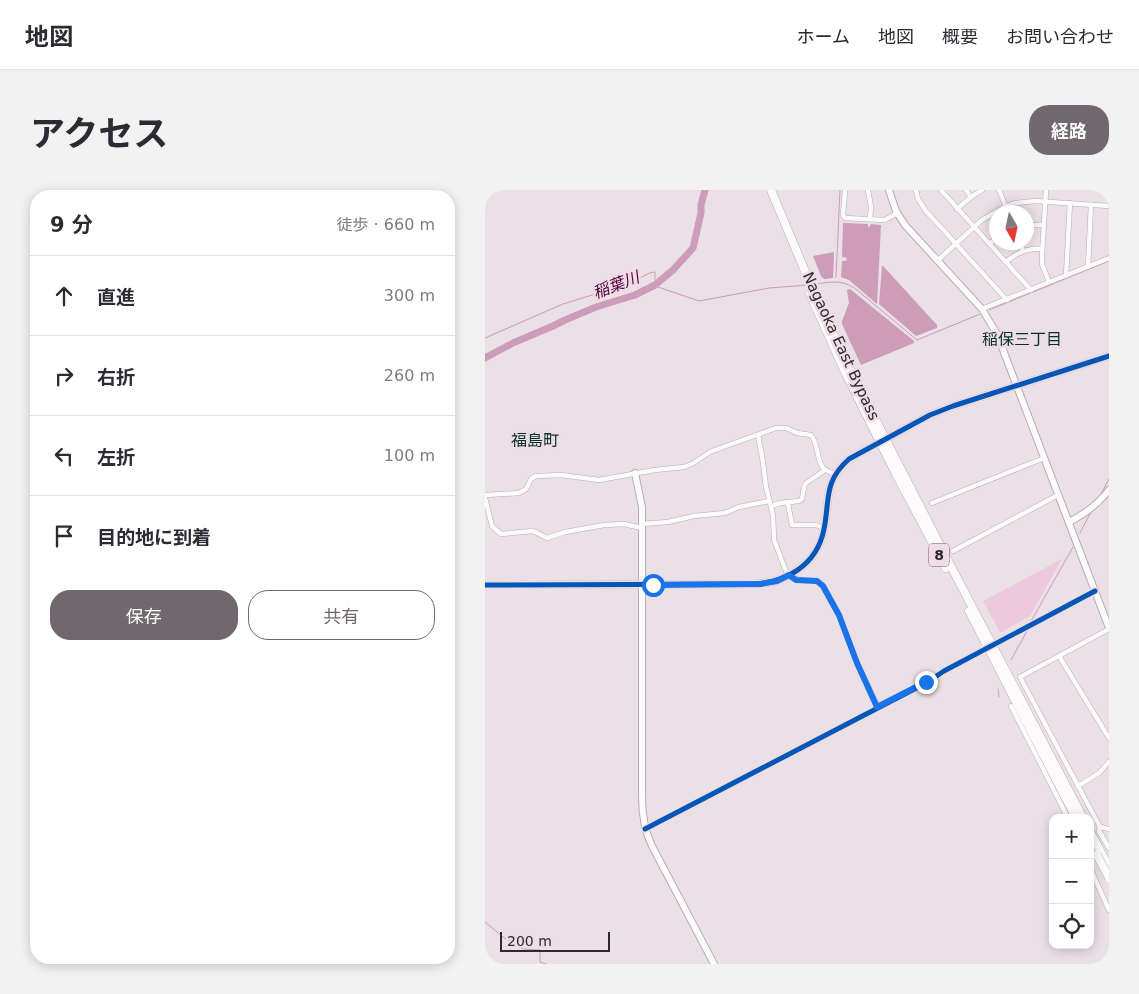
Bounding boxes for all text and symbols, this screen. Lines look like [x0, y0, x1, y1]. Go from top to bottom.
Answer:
text: 地図 [25, 23, 73, 51]
text: ホーム [797, 26, 850, 47]
text: 地図 [878, 26, 914, 47]
text: 概要 [942, 26, 978, 47]
text: お問い合わせ [1006, 26, 1114, 47]
button: 経路 [1029, 105, 1109, 155]
text: アクセス [30, 114, 168, 154]
north arrow [989, 205, 1034, 250]
text: 9 分 [50, 213, 93, 237]
text: 徒歩 · 660 m [337, 215, 435, 234]
water label: 稲葉川 [590, 267, 644, 302]
street label: Nagaoka East Bypass [799, 269, 883, 423]
icon: ahead [50, 282, 78, 310]
text: 直進 [97, 286, 135, 308]
text: 300 m [384, 286, 435, 305]
district label: 稲保三丁目 [982, 330, 1062, 349]
icon: right [50, 362, 78, 390]
text: 右折 [97, 366, 135, 388]
text: 260 m [384, 366, 435, 385]
district label: 福島町 [511, 431, 559, 450]
icon: left [50, 442, 78, 470]
text: 左折 [97, 446, 135, 468]
text: 100 m [384, 446, 435, 465]
icon: arrive [50, 522, 78, 550]
text: 目的地に到着 [97, 526, 211, 548]
road number: 8 [929, 544, 949, 566]
route start [642, 574, 665, 597]
button: 保存 [50, 590, 238, 640]
button: 共有 [248, 590, 435, 640]
route end [915, 671, 938, 694]
map controls [1049, 814, 1094, 949]
button: + [1049, 814, 1094, 859]
button: − [1049, 859, 1094, 904]
button: locate [1049, 904, 1094, 949]
scale bar [500, 929, 610, 952]
text: 200 m [507, 933, 552, 949]

